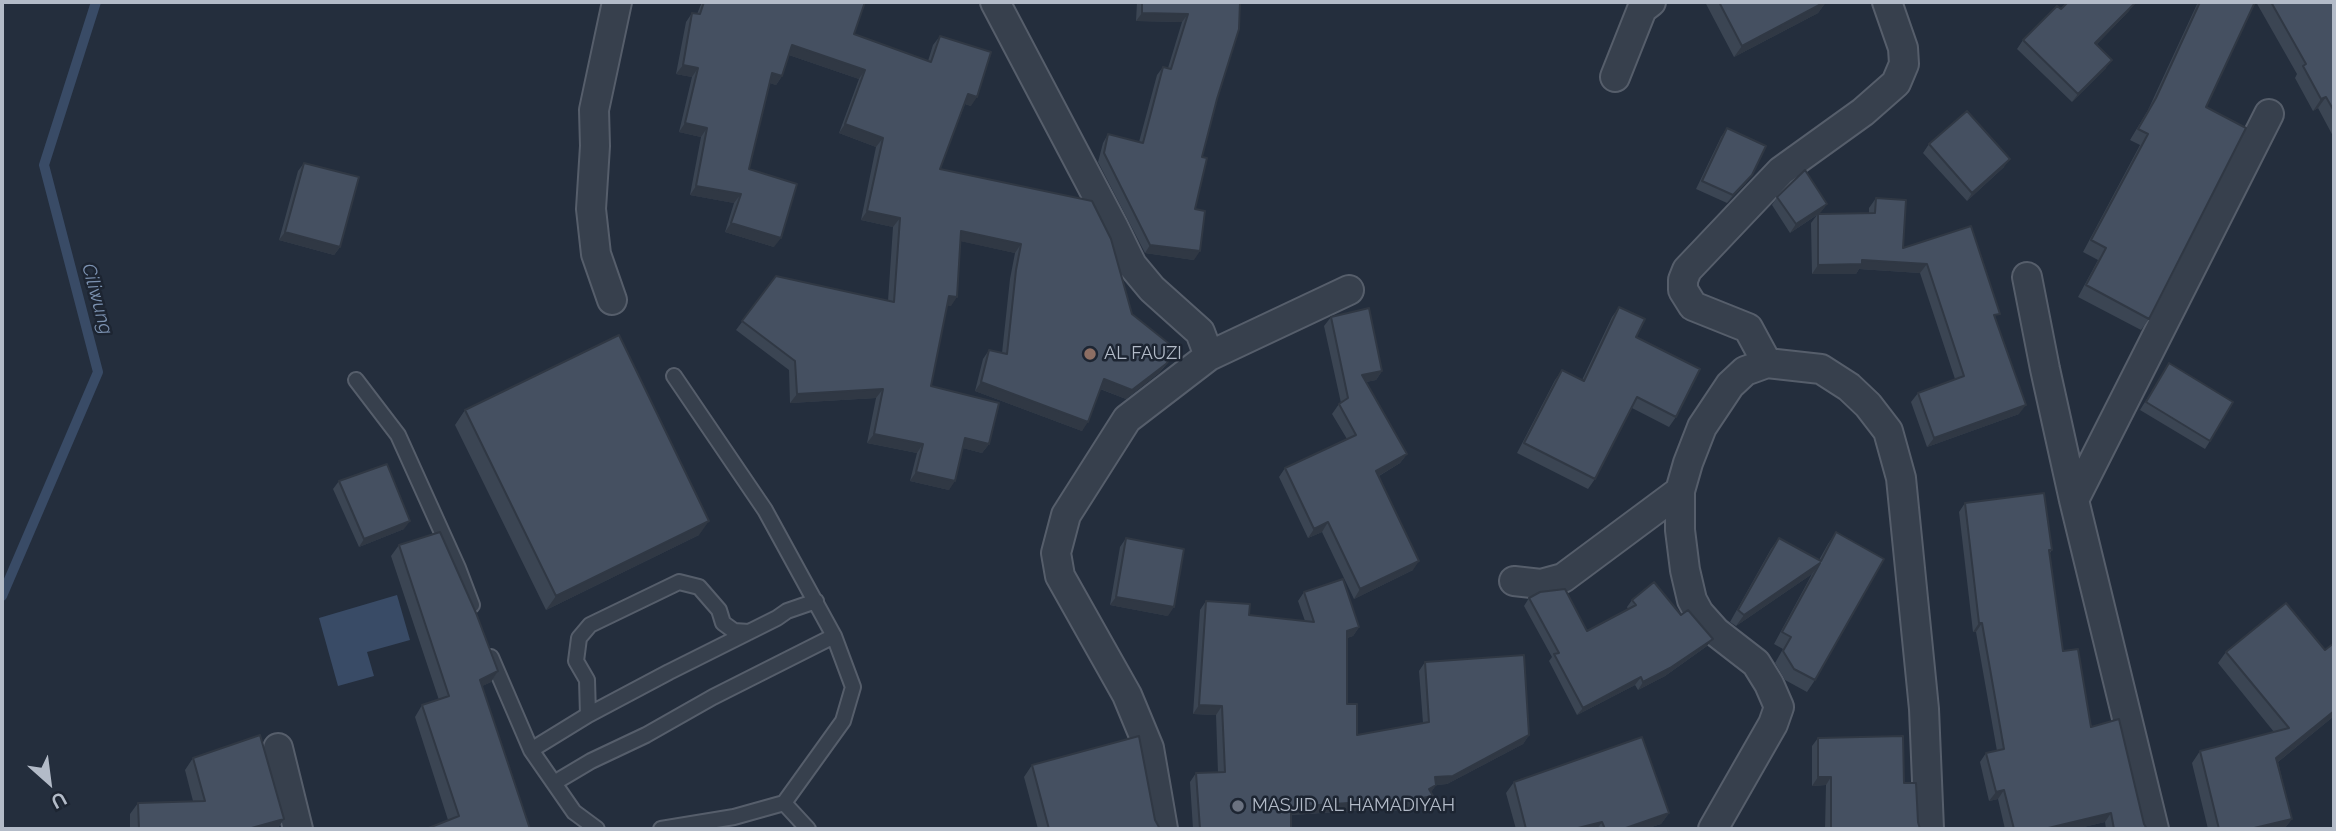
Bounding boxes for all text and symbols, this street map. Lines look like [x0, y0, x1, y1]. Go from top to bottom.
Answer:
water label: Ciliwung [77, 261, 117, 337]
place label: AL FAUZI [1104, 343, 1182, 365]
marker: AL FAUZI [1082, 346, 1098, 362]
north arrow [14, 747, 84, 817]
text: U [47, 787, 70, 814]
place label: MASJID AL HAMADIYAH [1252, 795, 1455, 817]
marker: MASJID AL HAMADIYAH [1230, 798, 1246, 814]

